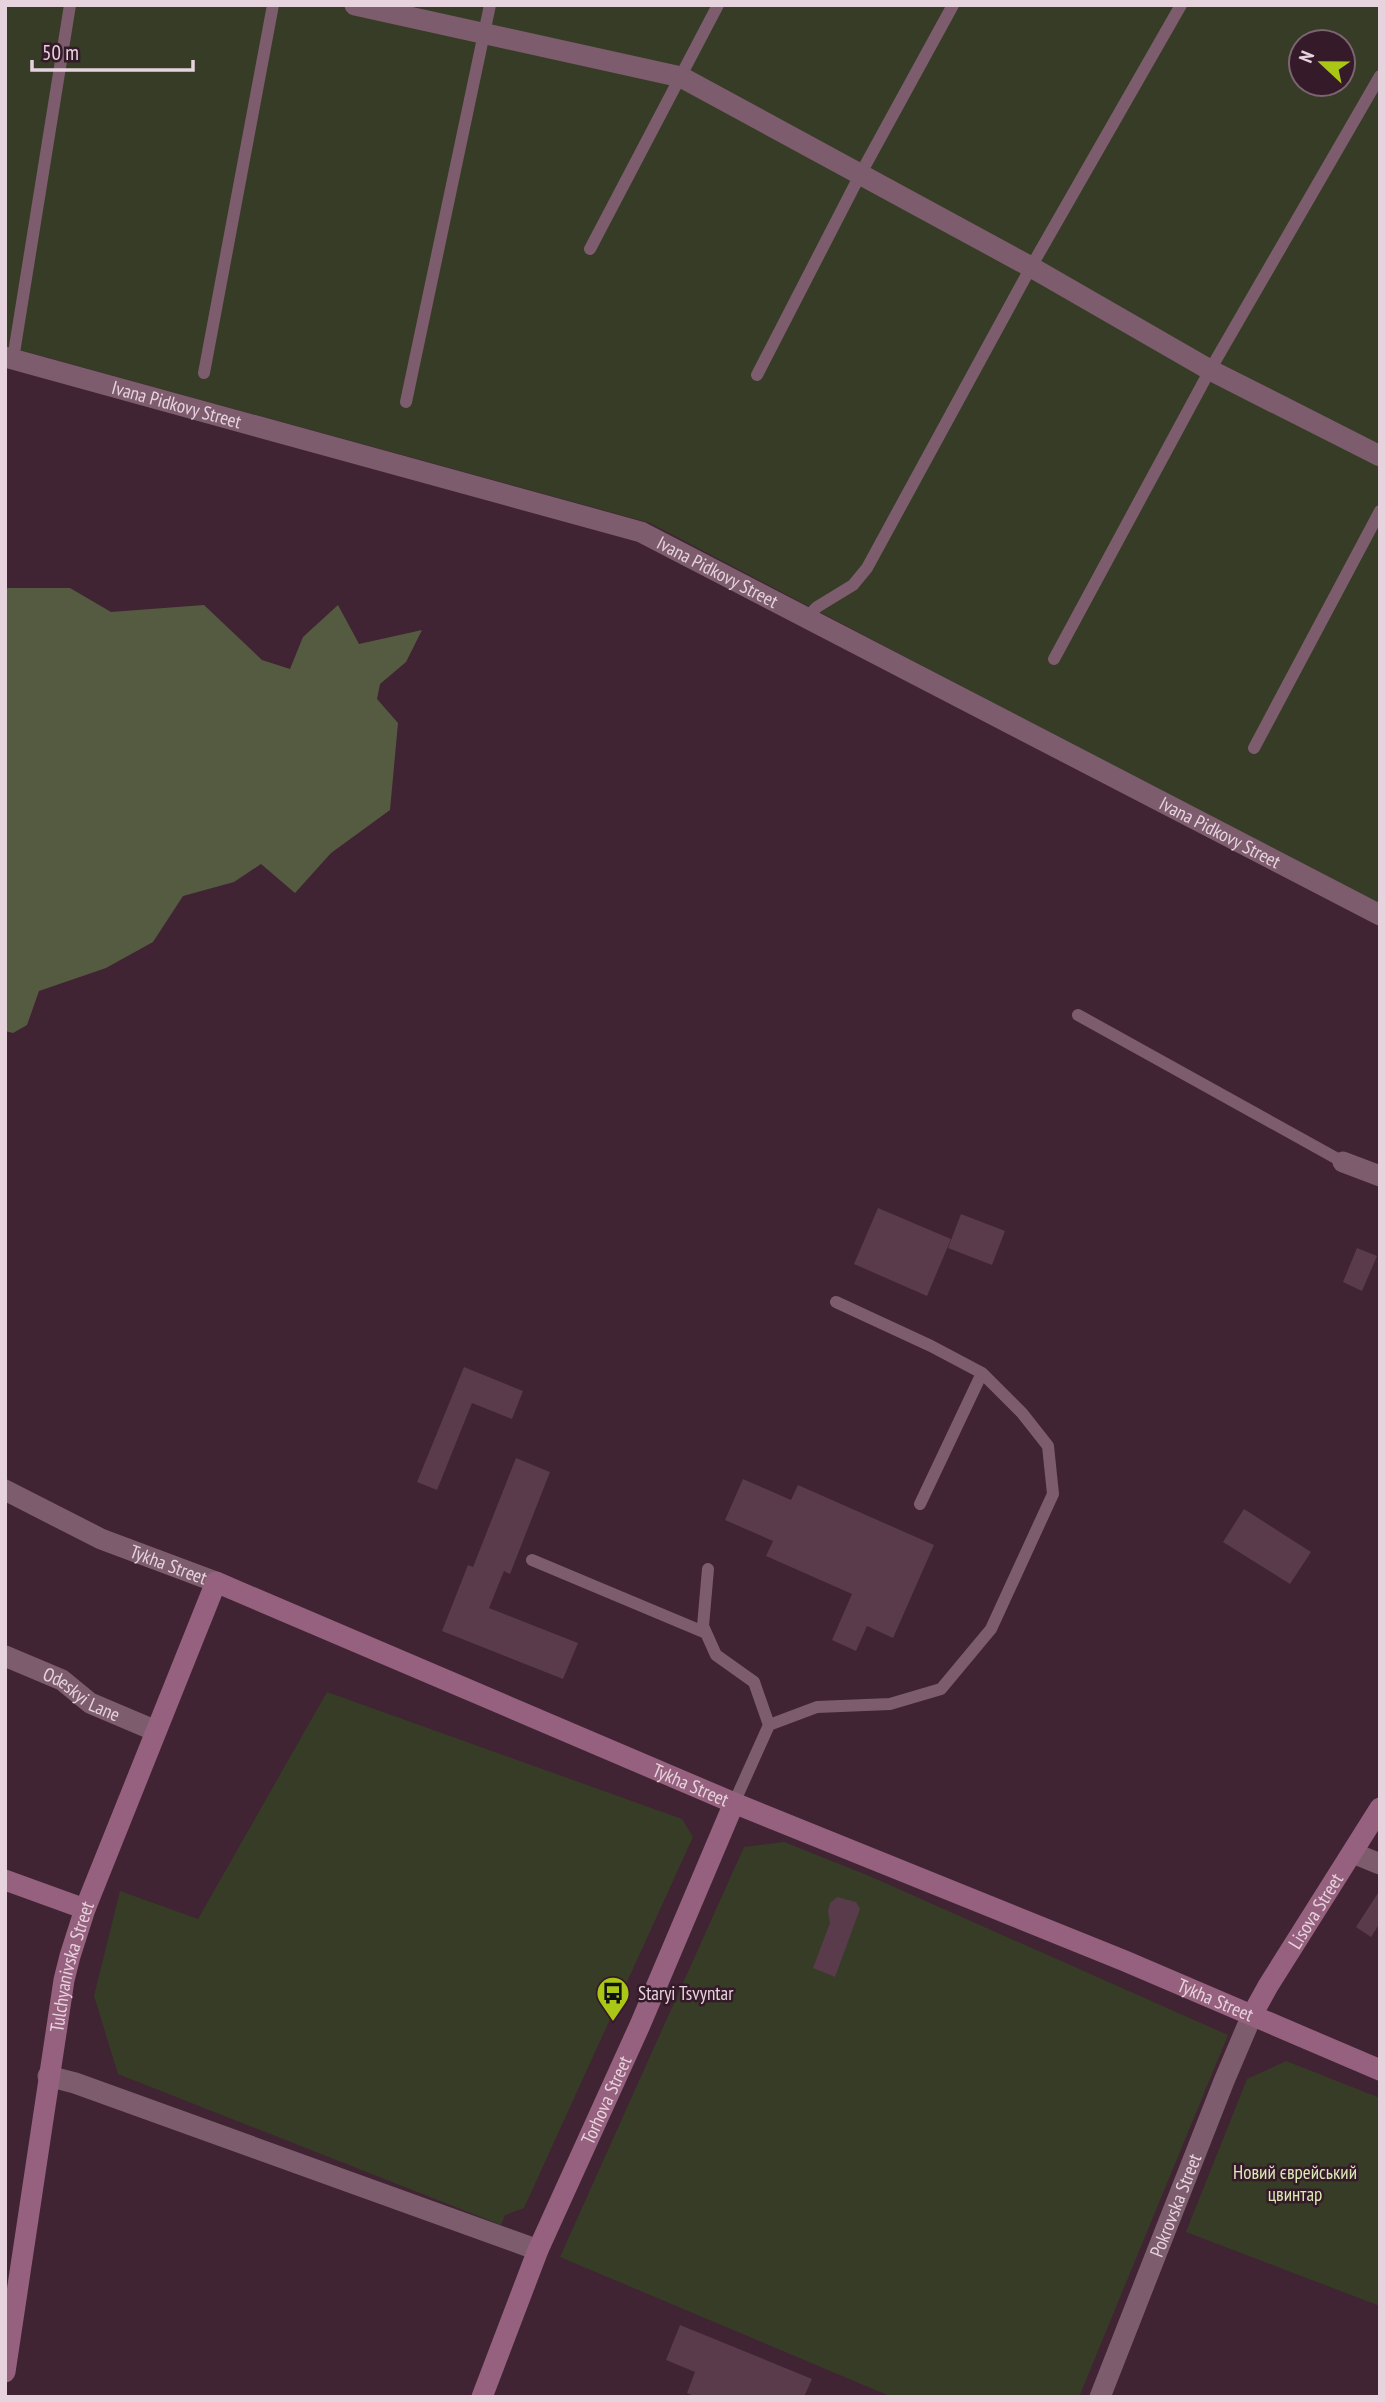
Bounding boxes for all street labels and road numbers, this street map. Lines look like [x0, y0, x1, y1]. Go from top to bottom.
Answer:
street label: Ivana Pidkovy Street [109, 375, 245, 434]
street label: Ivana Pidkovy Street [653, 530, 783, 613]
street label: Ivana Pidkovy Street [1156, 791, 1286, 874]
street label: Tykha Street [127, 1539, 211, 1590]
street label: Odeskyi Lane [39, 1661, 124, 1726]
street label: Tykha Street [649, 1758, 733, 1812]
street label: Lisova Street [1283, 1868, 1349, 1953]
street label: Tulchyanivska Street [44, 1897, 99, 2034]
street label: Tykha Street [1174, 1973, 1258, 2027]
street label: Torhova Street [576, 2051, 637, 2148]
street label: Pokrovska Street [1144, 2149, 1207, 2260]

